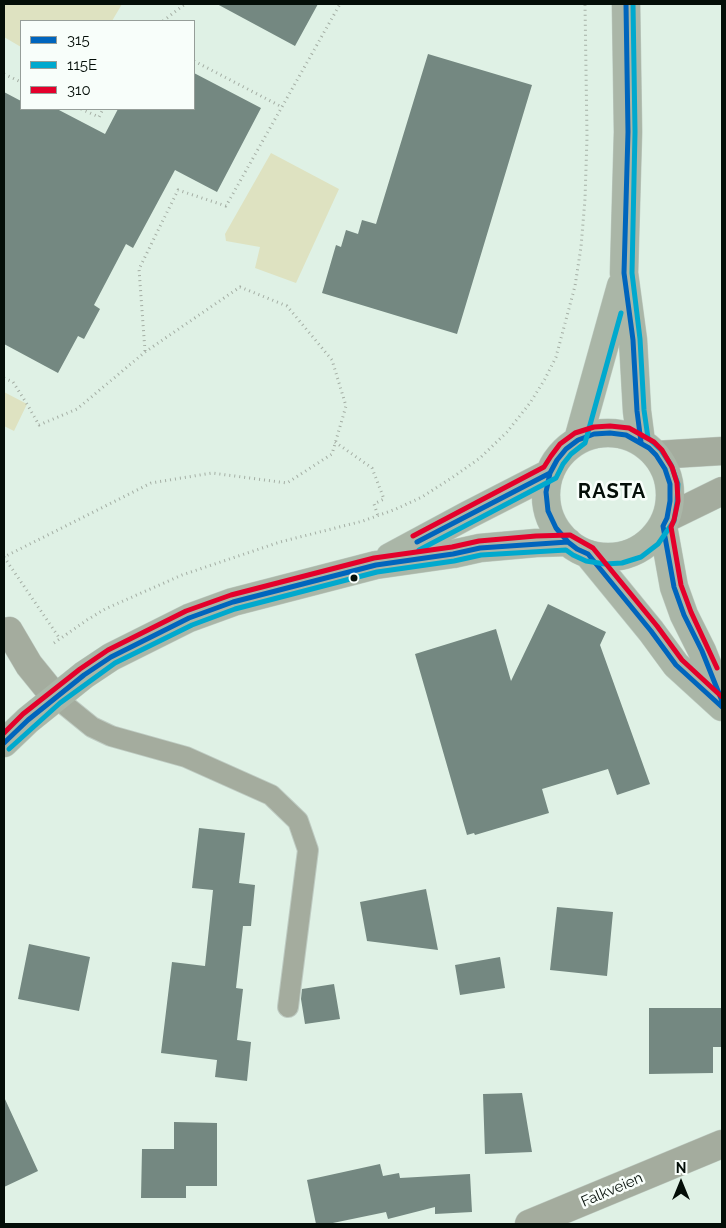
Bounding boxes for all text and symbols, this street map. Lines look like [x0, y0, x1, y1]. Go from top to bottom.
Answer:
legend [20, 20, 195, 110]
text: 315 [67, 31, 90, 49]
text: 115E [67, 56, 97, 74]
text: 310 [67, 81, 91, 99]
district label: RASTA [577, 480, 647, 504]
unlabelled marker [349, 573, 359, 583]
north arrow [656, 1158, 706, 1208]
text: N [676, 1160, 686, 1176]
street label: Falkveien [578, 1169, 646, 1211]

